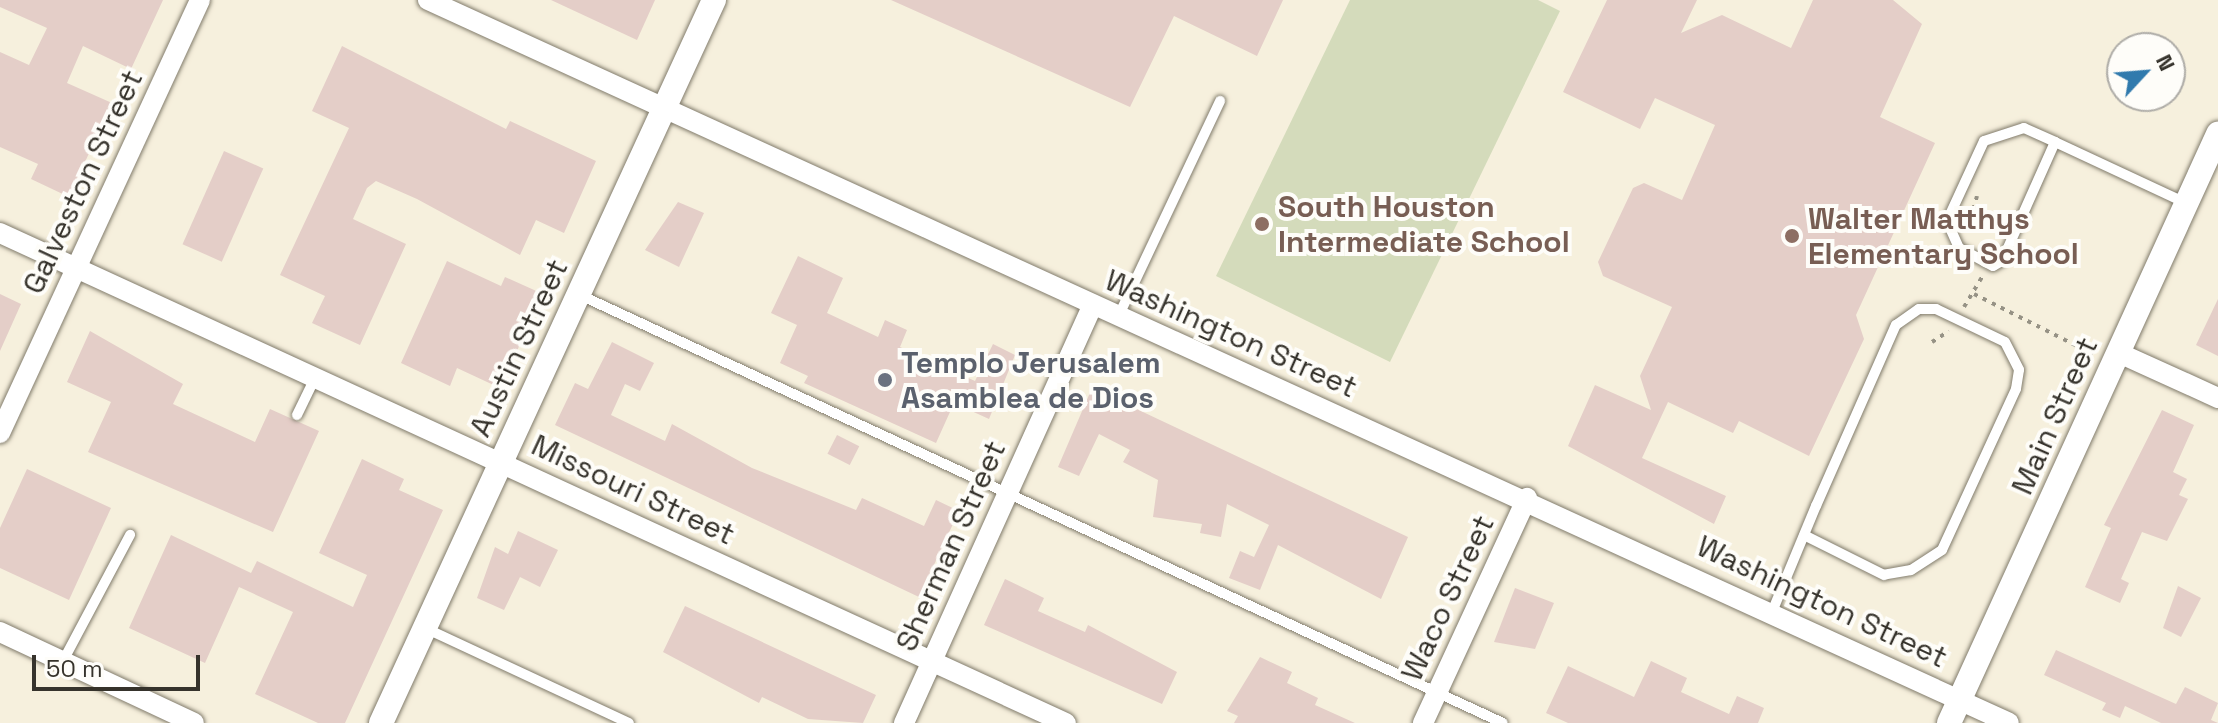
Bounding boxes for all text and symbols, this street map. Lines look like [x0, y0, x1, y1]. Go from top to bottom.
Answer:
north arrow [2106, 32, 2186, 112]
text: N [2150, 50, 2182, 75]
street label: Galveston Street [15, 64, 151, 300]
place label: South Houston Intermediate School [1278, 189, 1570, 260]
place label: Walter Matthys Elementary School [1808, 201, 2079, 272]
marker: South Houston Intermediate School [1253, 215, 1271, 233]
marker: Walter Matthys Elementary School [1783, 227, 1801, 245]
street label: Austin Street [462, 254, 576, 442]
street label: Washington Street [1099, 262, 1363, 406]
street label: Main Street [2004, 332, 2106, 500]
place label: Templo Jerusalem Asamblea de Dios [901, 345, 1161, 416]
marker: Templo Jerusalem Asamblea de Dios [876, 371, 894, 389]
street label: Missouri Street [526, 427, 740, 553]
street label: Sherman Street [888, 435, 1014, 657]
street label: Waco Street [1394, 509, 1502, 687]
street label: Washington Street [1691, 528, 1953, 676]
scale bar [36, 639, 204, 689]
text: 50 m [46, 653, 103, 684]

